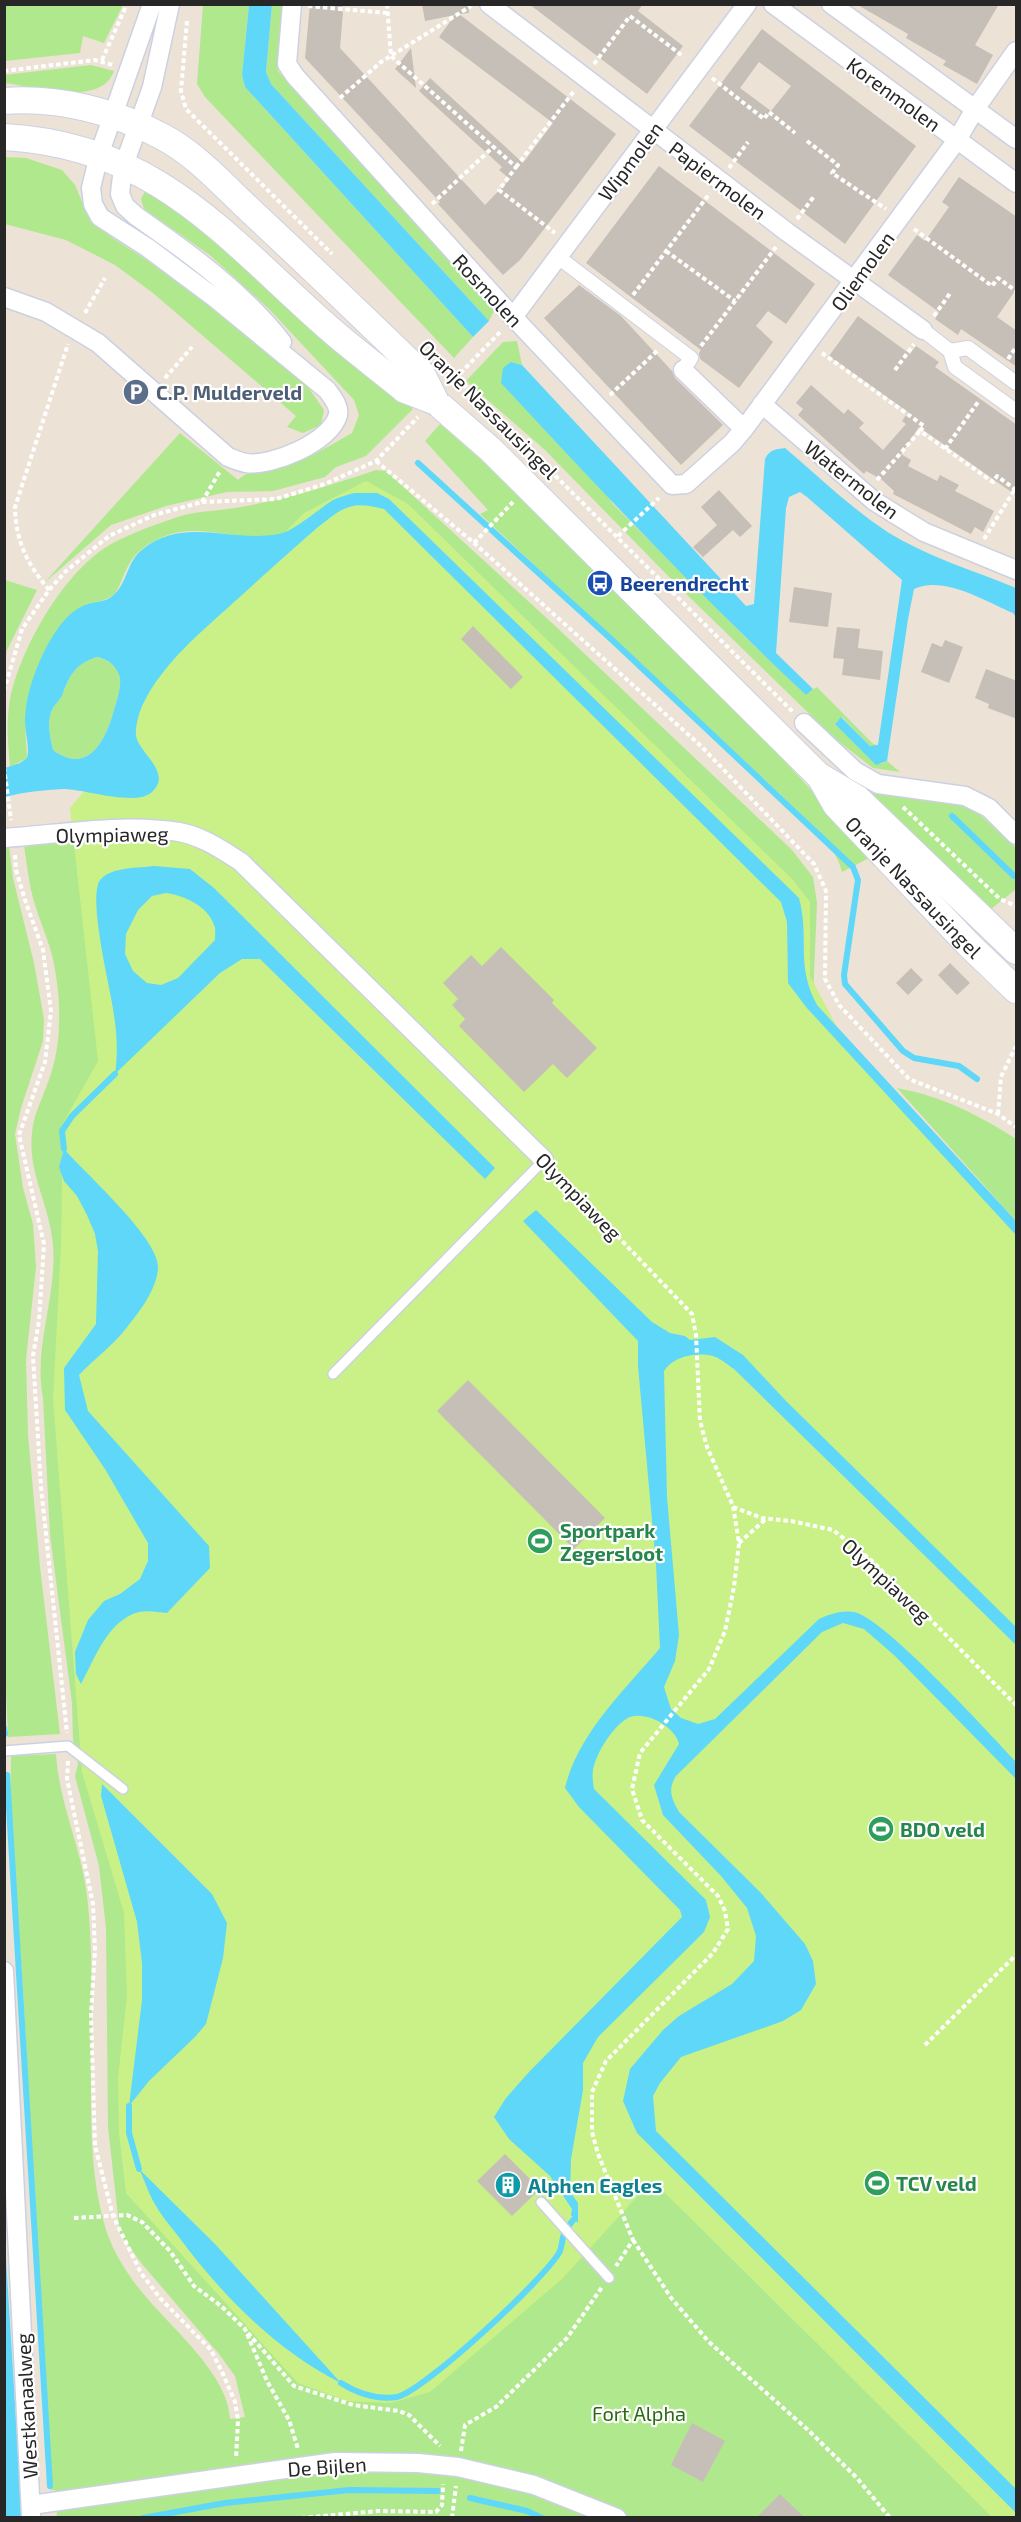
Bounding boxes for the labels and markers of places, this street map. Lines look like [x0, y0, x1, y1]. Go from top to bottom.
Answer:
parking icon: C.P. Mulderveld [121, 377, 151, 407]
place label: C.P. Mulderveld [156, 380, 302, 404]
bus stop icon: Beerendrecht [585, 568, 615, 598]
place label: Beerendrecht [620, 571, 749, 595]
place label: Sportpark Zegersloot [560, 1518, 663, 1565]
sports icon: Sportpark Zegersloot [525, 1526, 555, 1556]
sports icon: BDO veld [866, 1814, 896, 1844]
place label: BDO veld [900, 1817, 985, 1841]
sports icon: TCV veld [862, 2168, 892, 2198]
building icon: Alphen Eagles [493, 2170, 523, 2200]
place label: TCV veld [896, 2171, 977, 2195]
place label: Alphen Eagles [528, 2173, 662, 2197]

